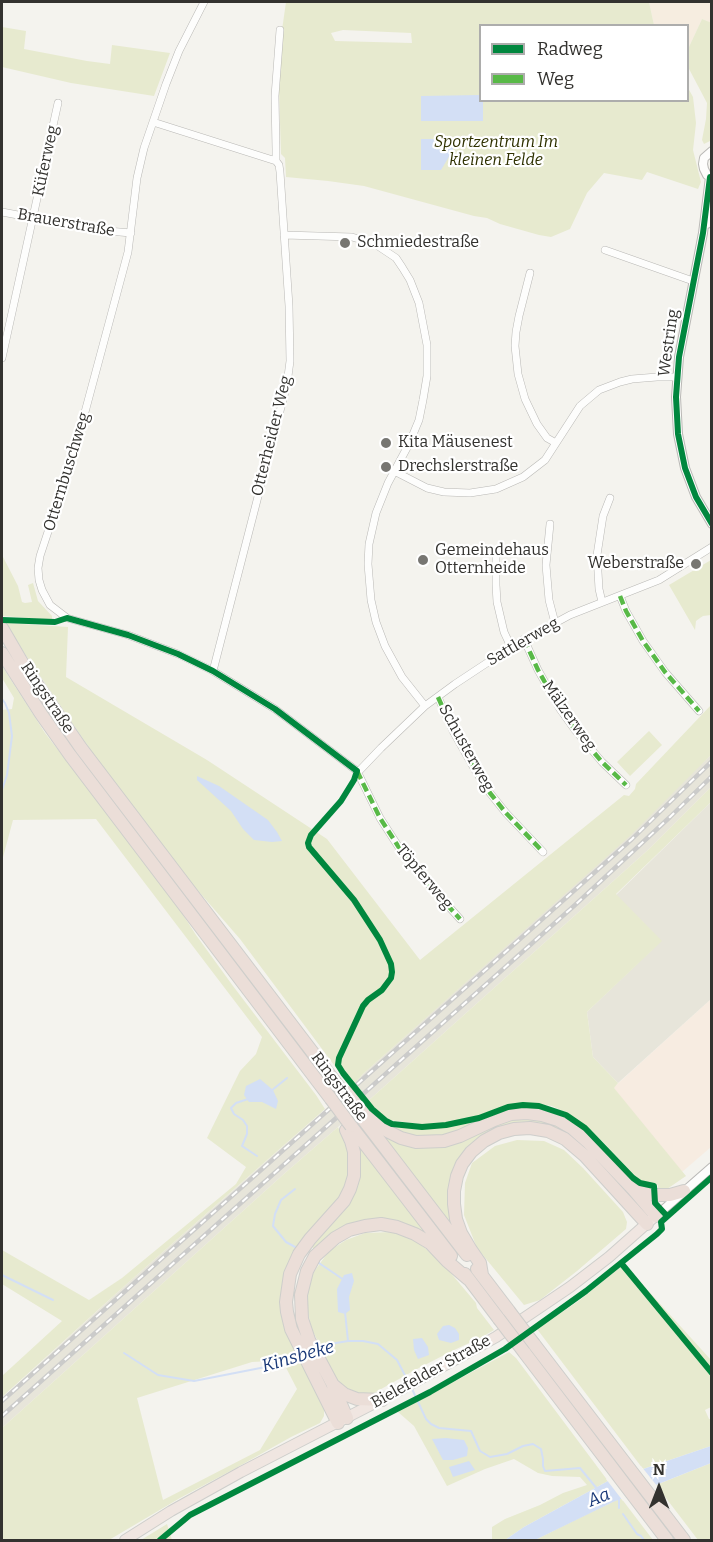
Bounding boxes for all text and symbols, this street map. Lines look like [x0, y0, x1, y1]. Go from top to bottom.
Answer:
legend [479, 24, 689, 102]
text: Radweg [537, 38, 603, 60]
text: Weg [537, 68, 574, 90]
street label: Küferweg [29, 124, 63, 198]
park label: Sportzentrum Im kleinen Felde [434, 133, 558, 171]
street label: Brauerstraße [16, 205, 116, 241]
place label: Schmiedestraße [357, 233, 479, 253]
marker: Schmiedestraße [338, 236, 352, 250]
street label: Westring [655, 308, 683, 378]
street label: Otterheider Weg [248, 374, 296, 498]
street label: Otternbuschweg [40, 410, 94, 534]
place label: Kita Mäusenest [398, 433, 513, 453]
marker: Kita Mäusenest [379, 436, 393, 450]
place label: Drechslerstraße [398, 457, 518, 477]
marker: Drechslerstraße [379, 460, 393, 474]
place label: Gemeindehaus Otternheide [435, 541, 549, 579]
marker: Gemeindehaus Otternheide [416, 553, 430, 567]
place label: Weberstraße [587, 554, 684, 574]
marker: Weberstraße [689, 557, 703, 571]
street label: Sattlerweg [484, 614, 562, 670]
street label: Ringstraße [16, 659, 78, 737]
street label: Mälzerweg [538, 677, 600, 755]
street label: Schusterweg [434, 701, 498, 795]
street label: Töpferweg [391, 841, 457, 913]
street label: Ringstraße [307, 1049, 371, 1125]
street label: Bielefelder Straße [368, 1331, 494, 1413]
water label: Kinsbeke [259, 1336, 337, 1378]
north arrow [629, 1458, 689, 1518]
text: N [653, 1460, 665, 1479]
water label: Aa [585, 1484, 613, 1512]

